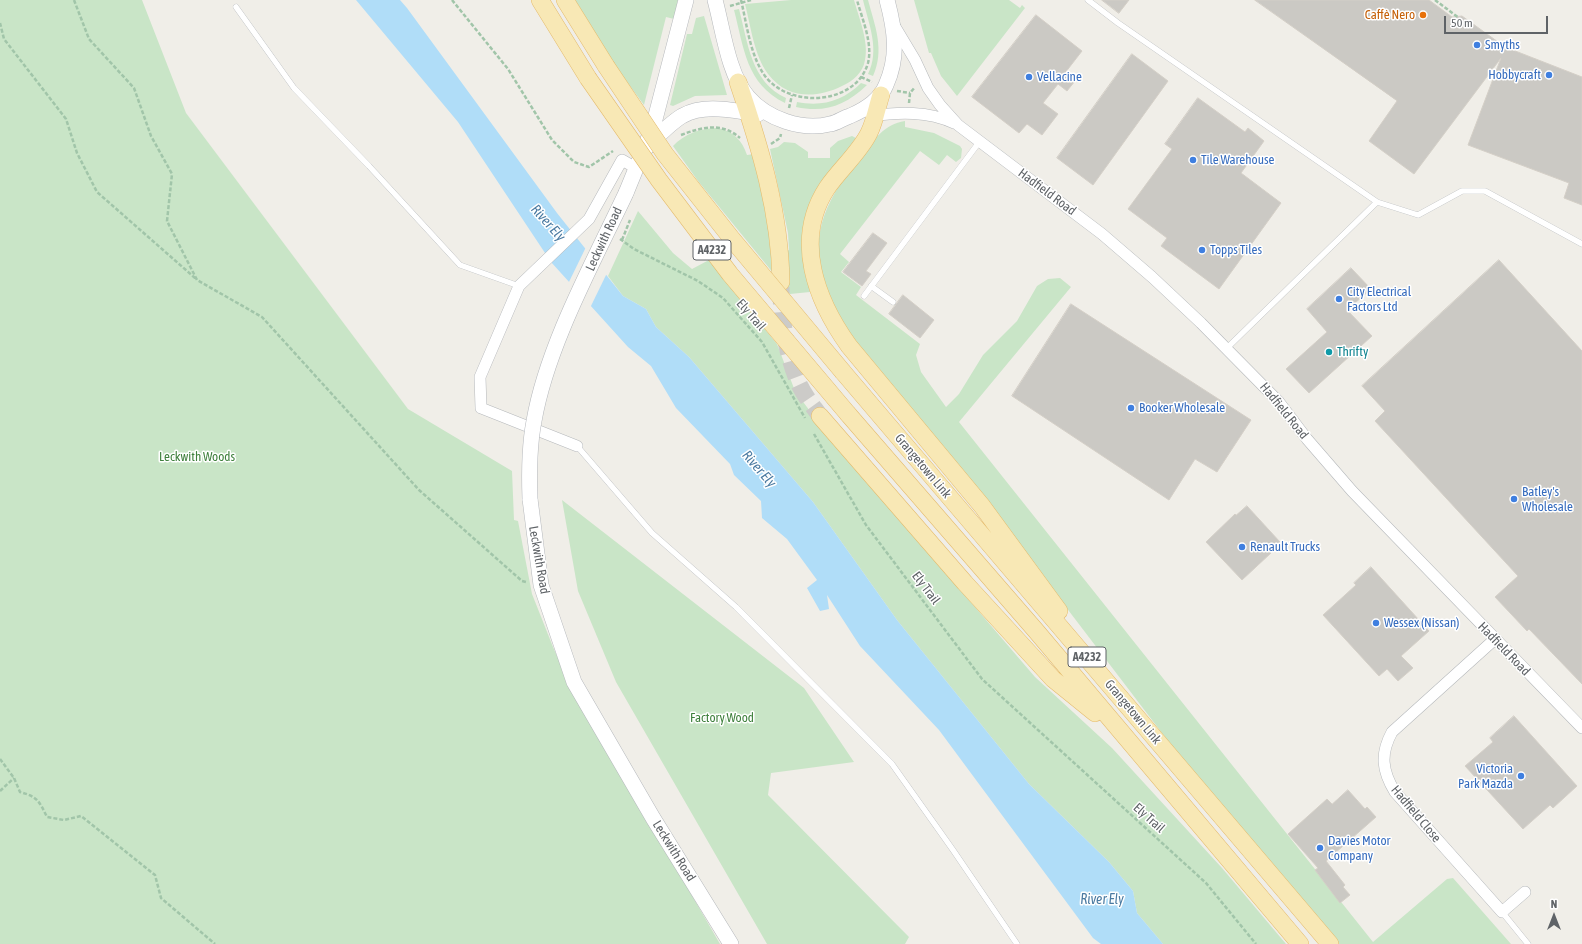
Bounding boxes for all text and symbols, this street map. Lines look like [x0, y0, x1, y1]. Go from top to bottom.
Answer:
place label: Caffè Nero [1365, 7, 1415, 23]
scale bar [1446, 8, 1550, 34]
marker: Caffè Nero [1418, 10, 1428, 20]
text: 50 m [1451, 16, 1473, 30]
place label: Smyths [1485, 37, 1520, 53]
marker: Smyths [1472, 40, 1482, 50]
place label: Hobbycraft [1488, 67, 1541, 83]
place label: Vellacine [1037, 69, 1082, 85]
marker: Hobbycraft [1544, 70, 1554, 80]
marker: Vellacine [1024, 72, 1034, 82]
place label: Tile Warehouse [1201, 152, 1274, 168]
marker: Tile Warehouse [1188, 155, 1198, 165]
street label: Hadfield Road [1015, 165, 1079, 219]
water label: River Ely [527, 201, 569, 245]
street label: Leckwith Road [582, 205, 626, 273]
road number: A4232 [693, 240, 731, 260]
place label: Topps Tiles [1210, 242, 1262, 258]
marker: Topps Tiles [1197, 245, 1207, 255]
place label: City Electrical Factors Ltd [1347, 284, 1411, 315]
marker: City Electrical Factors Ltd [1334, 294, 1344, 304]
street label: Ely Trail [733, 296, 769, 334]
place label: Thrifty [1337, 344, 1368, 360]
marker: Thrifty [1324, 347, 1334, 357]
street label: Hadfield Road [1256, 380, 1312, 442]
place label: Booker Wholesale [1139, 400, 1225, 416]
marker: Booker Wholesale [1126, 403, 1136, 413]
street label: Grangetown Link [891, 431, 955, 501]
water label: River Ely [738, 447, 780, 491]
park label: Leckwith Woods [159, 449, 235, 465]
place label: Batley's Wholesale [1522, 484, 1573, 515]
marker: Batley's Wholesale [1509, 494, 1519, 504]
street label: Leckwith Road [525, 525, 553, 595]
place label: Renault Trucks [1250, 539, 1320, 555]
marker: Renault Trucks [1237, 542, 1247, 552]
street label: Ely Trail [909, 569, 943, 607]
place label: Wessex (Nissan) [1384, 615, 1459, 631]
marker: Wessex (Nissan) [1371, 618, 1381, 628]
street label: Hadfield Road [1475, 619, 1533, 679]
road number: A4232 [1068, 647, 1106, 667]
street label: Grangetown Link [1101, 677, 1165, 747]
park label: Factory Wood [690, 710, 754, 726]
place label: Victoria Park Mazda [1458, 761, 1513, 792]
marker: Victoria Park Mazda [1516, 771, 1526, 781]
street label: Hadfield Close [1388, 782, 1444, 846]
street label: Ely Trail [1130, 800, 1168, 836]
street label: Leckwith Road [649, 818, 699, 884]
place label: Davies Motor Company [1328, 833, 1390, 864]
marker: Davies Motor Company [1315, 843, 1325, 853]
water label: River Ely [1080, 892, 1124, 908]
north arrow [1534, 896, 1574, 936]
text: N [1551, 898, 1557, 910]

